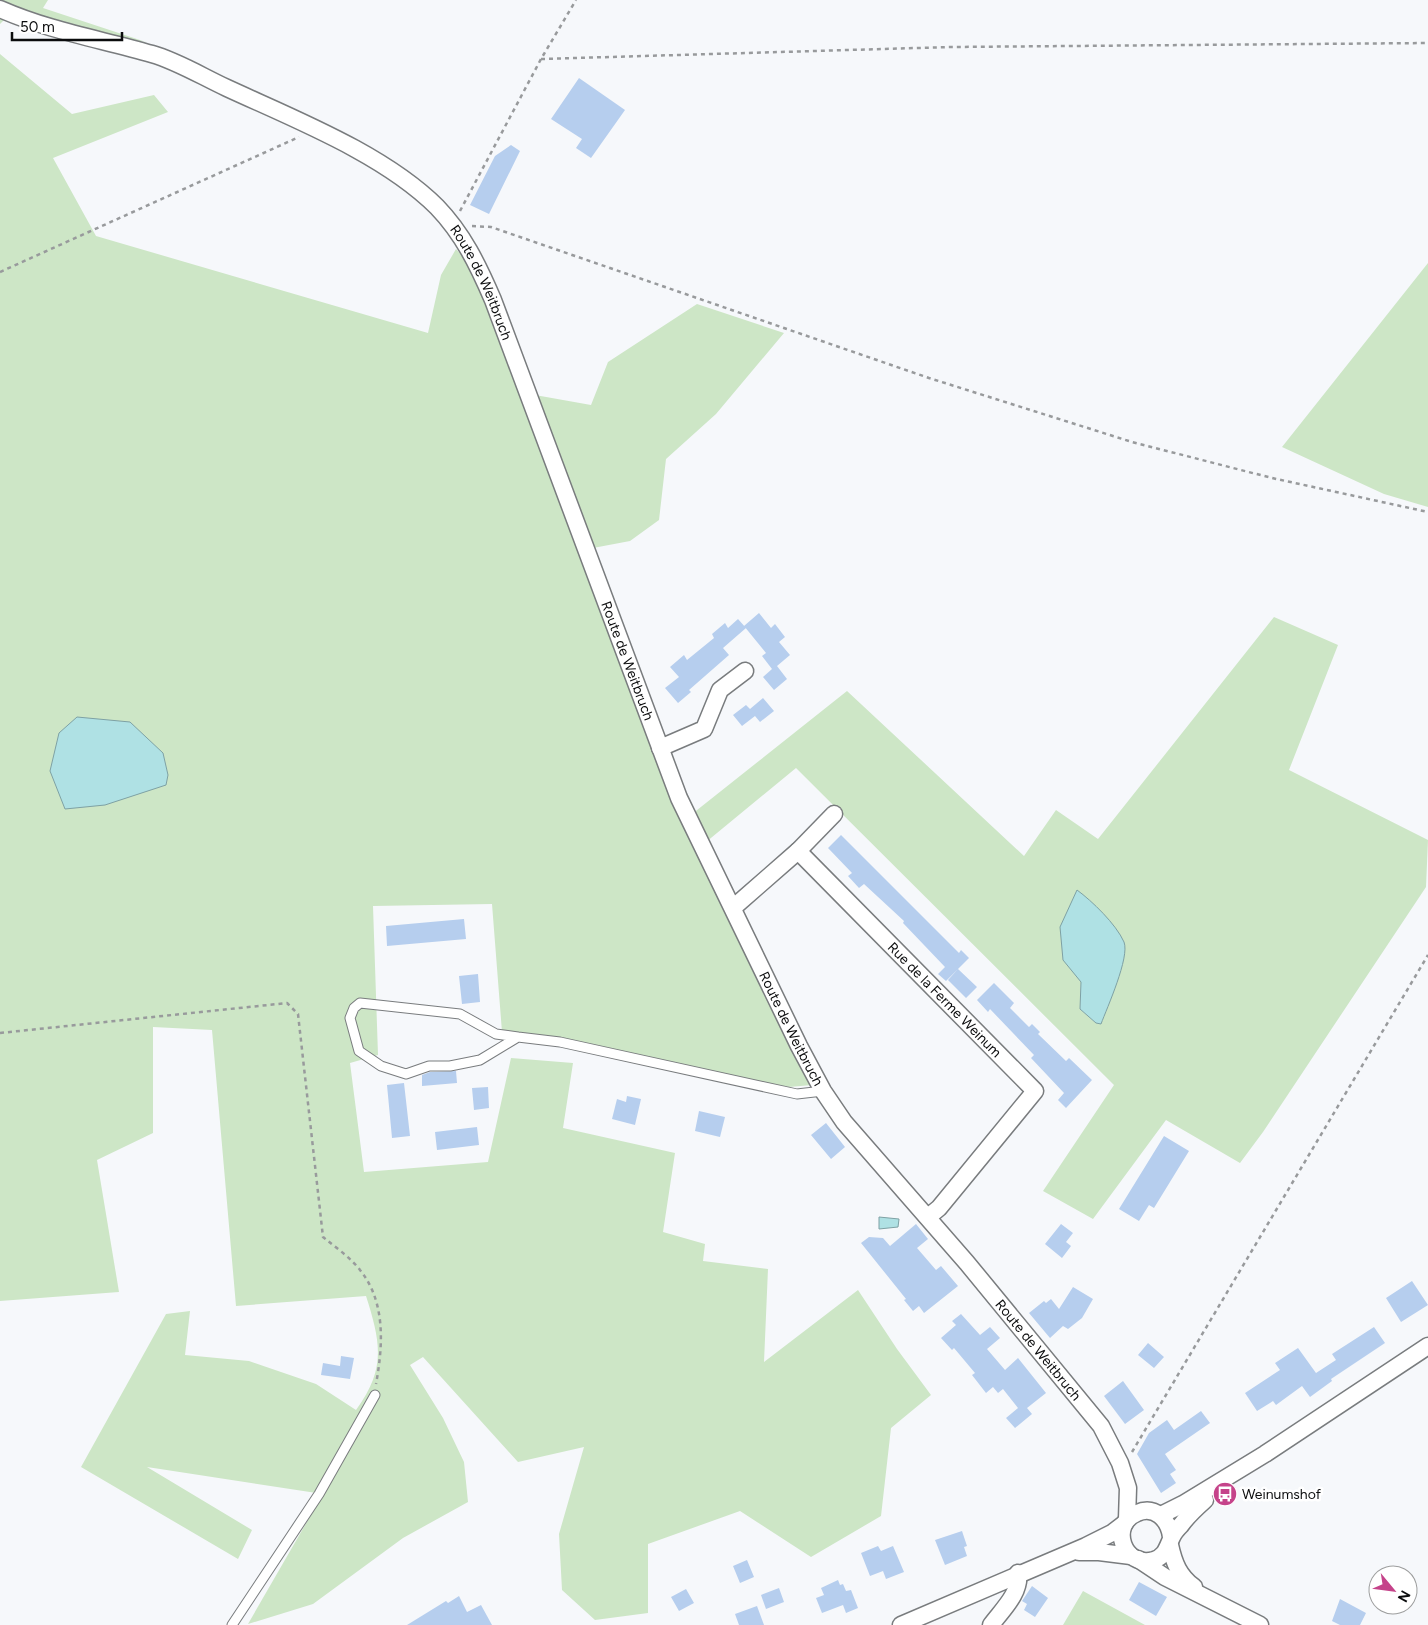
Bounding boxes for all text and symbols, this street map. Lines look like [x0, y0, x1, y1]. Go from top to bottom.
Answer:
scale bar [12, 10, 122, 42]
text: 50 m [20, 18, 55, 36]
street label: Route de Weitbruch [447, 221, 516, 342]
street label: Route de Weitbruch [598, 599, 658, 723]
street label: Rue de la Ferme Weinum [884, 939, 1005, 1061]
street label: Route de Weitbruch [756, 969, 827, 1089]
street label: Route de Weitbruch [992, 1296, 1085, 1404]
bus stop icon: Weinumshof [1212, 1481, 1238, 1507]
place label: Weinumshof [1242, 1486, 1322, 1503]
north arrow [1368, 1565, 1418, 1615]
text: N [1394, 1587, 1414, 1605]

